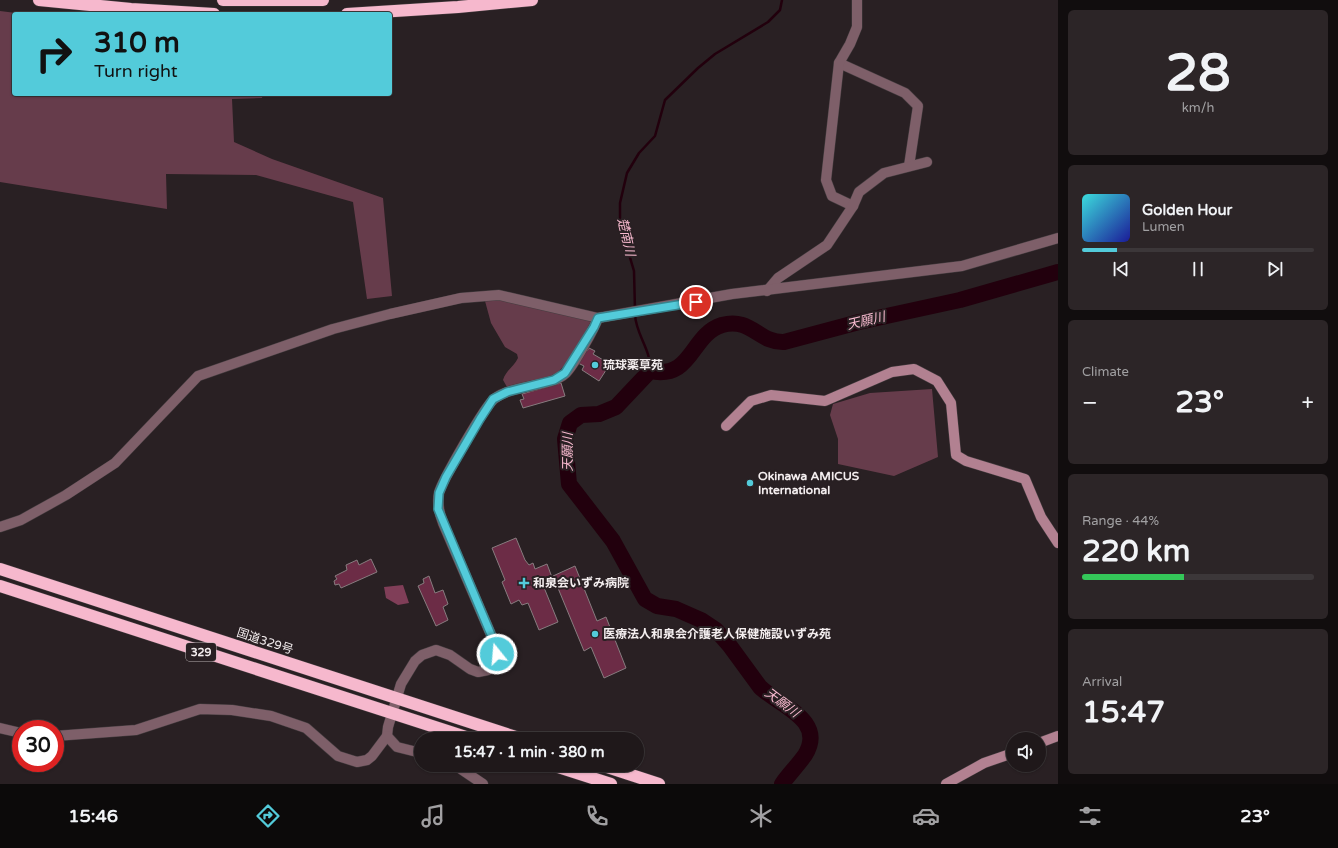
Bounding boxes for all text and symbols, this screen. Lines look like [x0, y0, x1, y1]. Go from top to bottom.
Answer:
text: 310 m [94, 26, 180, 60]
icon: right [28, 28, 80, 80]
text: 28 [1165, 42, 1231, 105]
text: Turn right [94, 60, 178, 82]
text: km/h [1182, 100, 1214, 116]
text: Golden Hour [1142, 201, 1232, 219]
water label: 楚南川 [614, 216, 639, 260]
text: Lumen [1142, 219, 1185, 235]
icon: previous [1110, 258, 1132, 280]
icon: pause [1187, 258, 1209, 280]
icon: next [1264, 258, 1286, 280]
pin [679, 285, 713, 319]
icon: arrive [685, 291, 707, 313]
water label: 天願川 [845, 308, 889, 333]
place label: 琉球薬草苑 [603, 358, 663, 372]
marker: 琉球薬草苑 [590, 360, 600, 370]
text: Climate [1082, 364, 1129, 380]
text: 23° [1175, 384, 1224, 421]
text: − [1082, 390, 1098, 416]
text: + [1302, 390, 1314, 416]
water label: 天願川 [560, 431, 576, 472]
place label: Okinawa AMICUS International [758, 469, 860, 497]
marker: Okinawa AMICUS International [745, 478, 755, 488]
text: Range · 44% [1082, 513, 1159, 529]
text: 220 km [1082, 533, 1190, 570]
place label: 和泉会いずみ病院 [533, 576, 629, 590]
marker: 和泉会いずみ病院 [518, 577, 530, 589]
street label: 国道329号 [235, 625, 295, 657]
place label: 医療法人和泉会介護老人保健施設いずみ苑 [603, 627, 831, 641]
marker: 医療法人和泉会介護老人保健施設いずみ苑 [590, 629, 600, 639]
position arrow [476, 633, 518, 675]
road number: 329 [186, 643, 216, 661]
text: Arrival [1082, 674, 1122, 690]
water label: 天願川 [762, 685, 804, 722]
text: 15:47 [1082, 694, 1165, 731]
speed limit sign: 30 [12, 720, 64, 772]
map controls [1006, 732, 1046, 772]
button: sound [1006, 732, 1046, 772]
text: 15:47 · 1 min · 380 m [454, 743, 604, 761]
icon: directions [254, 802, 282, 830]
icon: music [419, 802, 447, 830]
icon: phone [583, 802, 611, 830]
icon: climate [747, 802, 775, 830]
icon: car [912, 802, 940, 830]
icon: filters [1076, 802, 1104, 830]
text: 15:46 [68, 805, 118, 827]
text: 23° [1240, 805, 1270, 827]

